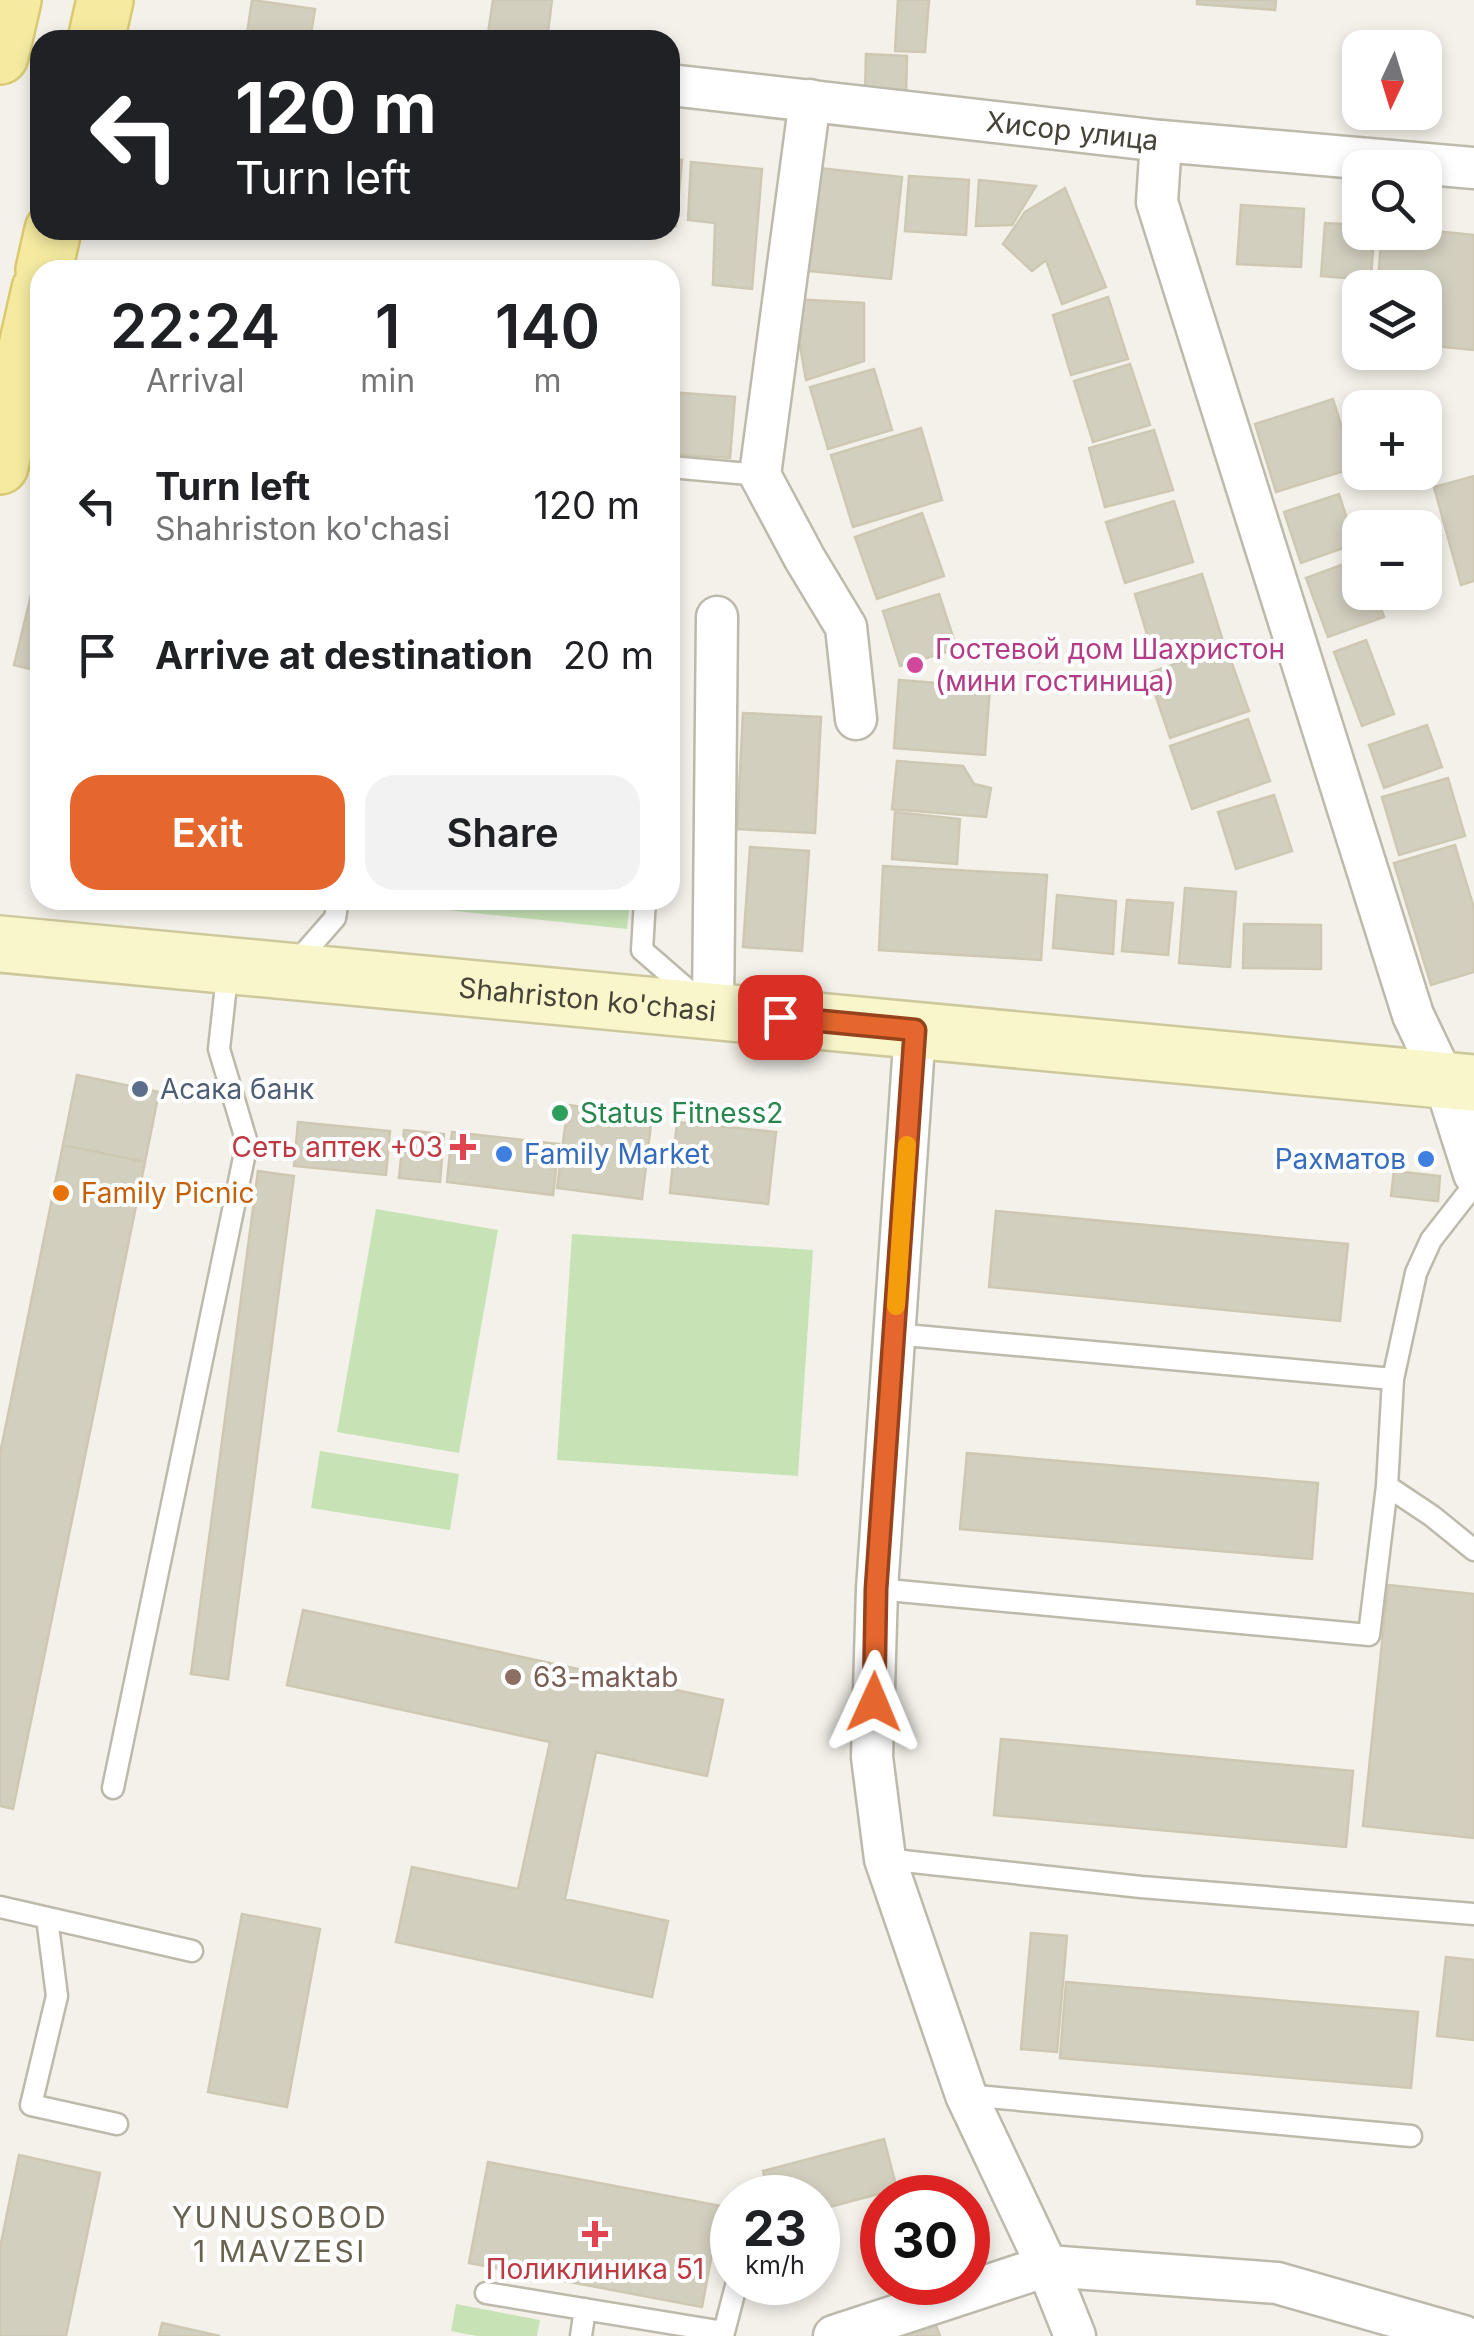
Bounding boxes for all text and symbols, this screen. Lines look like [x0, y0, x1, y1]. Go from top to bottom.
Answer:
north arrow [1342, 30, 1442, 130]
map controls [1342, 30, 1442, 610]
text: 120 m [235, 65, 437, 150]
icon: left [70, 70, 200, 200]
street label: Хисор улица [984, 104, 1160, 158]
text: Turn left [235, 150, 411, 205]
button: search [1342, 150, 1442, 250]
button: layers [1342, 270, 1442, 370]
text: 22:24 [110, 290, 280, 362]
text: 1 [375, 290, 400, 362]
text: 140 [495, 290, 600, 362]
text: Arrival [146, 361, 244, 400]
text: min [360, 361, 415, 400]
text: m [533, 361, 562, 400]
button: + [1342, 390, 1442, 490]
text: Turn left [155, 463, 310, 509]
icon: left [70, 478, 125, 533]
text: 120 m [533, 482, 640, 528]
text: Shahriston ko'chasi [155, 509, 450, 548]
button: − [1342, 510, 1442, 610]
icon: arrive [70, 628, 125, 683]
text: Arrive at destination [155, 632, 533, 678]
text: 20 m [563, 632, 654, 678]
place label: Гостевой дом Шахристон (мини гостиница) [935, 632, 1285, 698]
marker: Гостевой дом Шахристон (мини гостиница) [904, 654, 926, 676]
button: Exit [70, 775, 345, 890]
button: Share [365, 775, 640, 890]
street label: Shahriston ko'chasi [457, 970, 718, 1028]
pin [738, 975, 823, 1060]
icon: arrive [753, 990, 808, 1045]
place label: Асака банк [160, 1072, 314, 1106]
marker: Асака банк [129, 1078, 151, 1100]
place label: Status Fitness2 [580, 1096, 783, 1130]
marker: Status Fitness2 [549, 1102, 571, 1124]
place label: Сеть аптек +03 [232, 1130, 443, 1164]
marker: Сеть аптек +03 [452, 1136, 474, 1158]
place label: Family Market [524, 1137, 710, 1171]
place label: Рахматов [1275, 1142, 1406, 1176]
marker: Family Market [493, 1143, 515, 1165]
marker: Рахматов [1415, 1148, 1437, 1170]
place label: Family Picnic [81, 1176, 254, 1210]
marker: Family Picnic [50, 1182, 72, 1204]
position arrow [822, 1650, 926, 1754]
place label: 63-maktab [533, 1660, 678, 1694]
marker: 63-maktab [502, 1666, 524, 1688]
speed limit sign: 30 [860, 2175, 990, 2305]
text: 23 [743, 2198, 807, 2258]
district label: YUNUSOBOD 1 MAVZESI [172, 2199, 388, 2269]
marker: Поликлиника 51 [582, 2221, 608, 2247]
text: km/h [745, 2250, 805, 2280]
place label: Поликлиника 51 [486, 2252, 704, 2286]

